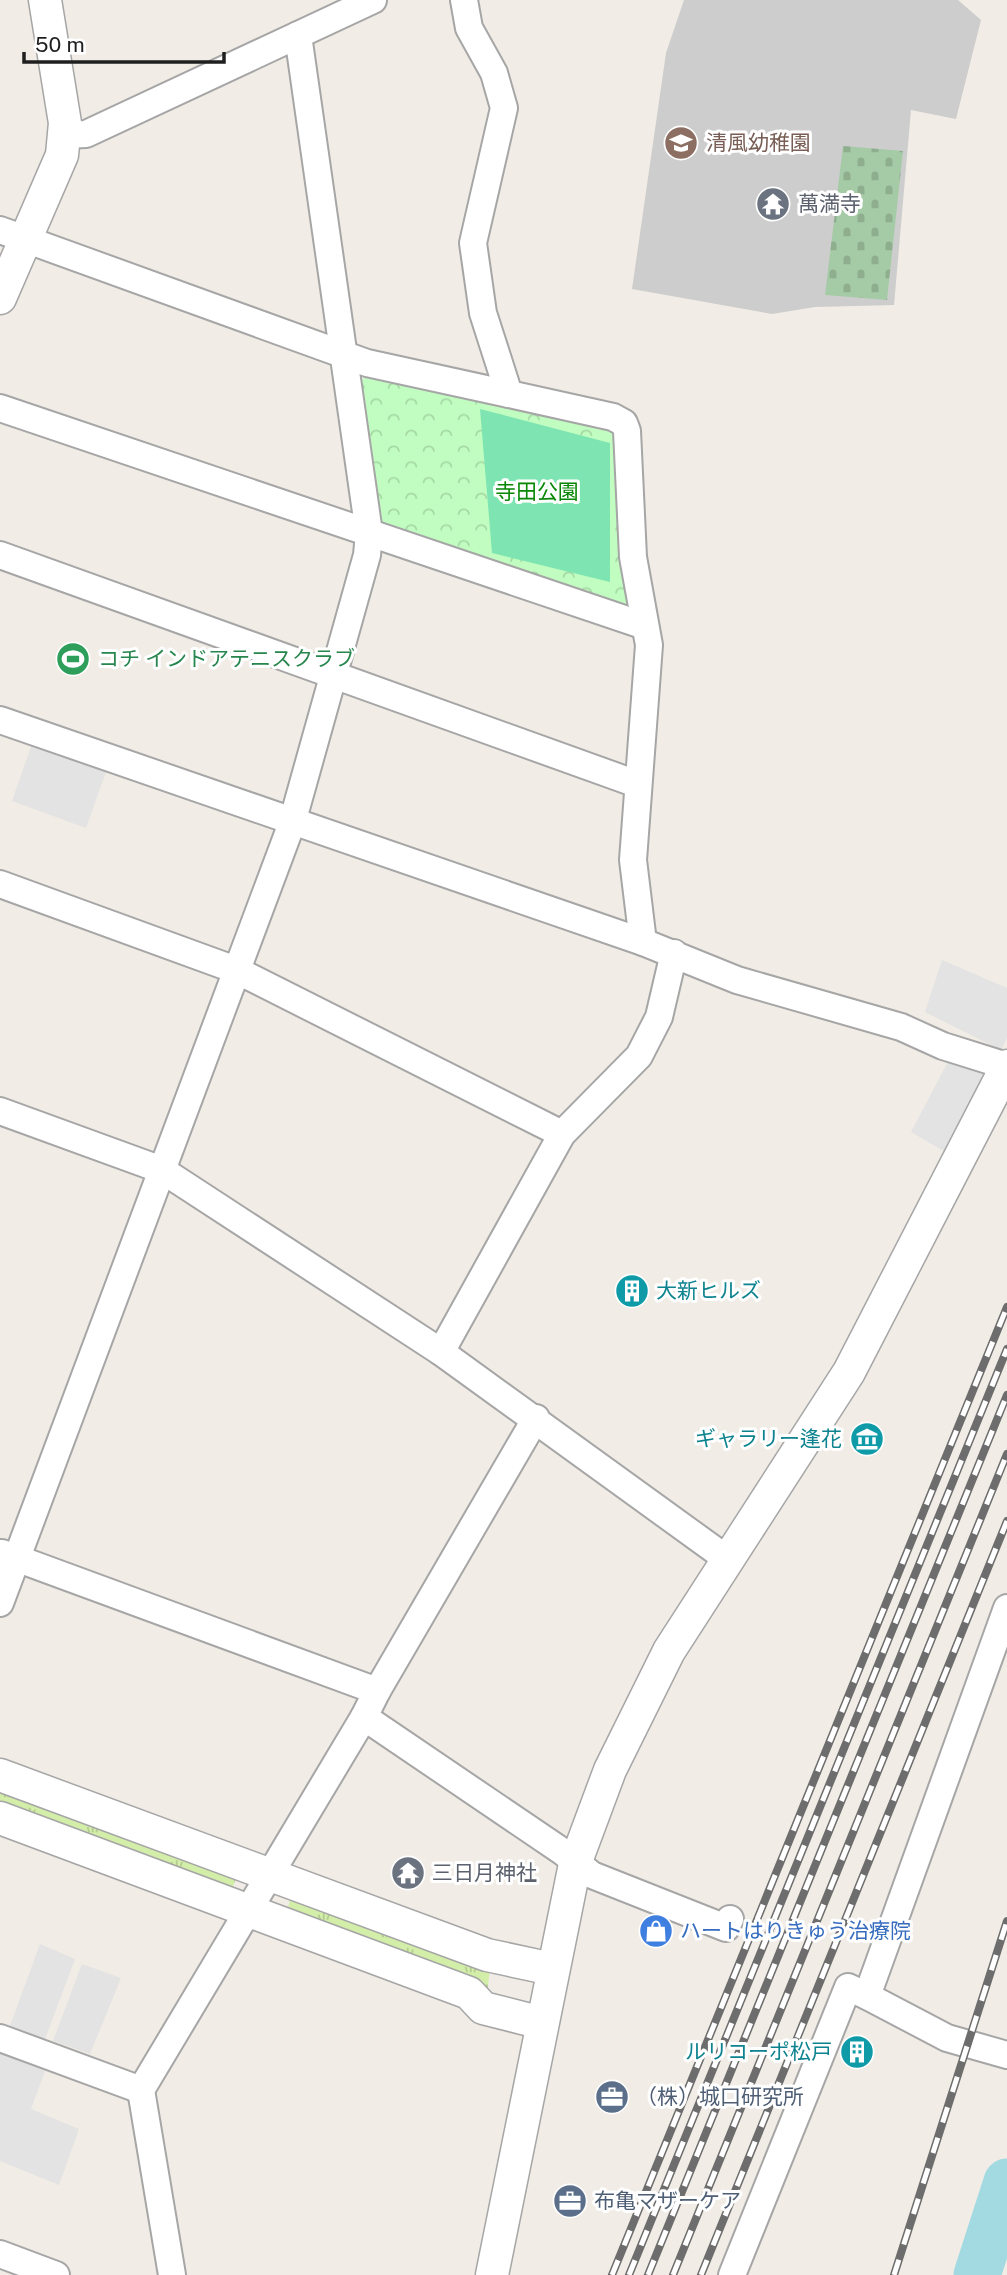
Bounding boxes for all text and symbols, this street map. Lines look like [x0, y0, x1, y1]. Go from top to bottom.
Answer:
scale bar [24, 21, 224, 65]
text: 50 m [35, 32, 85, 57]
school or university icon: 清風幼稚園 [662, 124, 700, 162]
place label: 清風幼稚園 [706, 130, 811, 155]
temple icon: 萬満寺 [754, 185, 792, 223]
place label: 萬満寺 [798, 191, 861, 216]
park label: 寺田公園 [495, 479, 579, 504]
sports icon: コチ インドアテニスクラブ [54, 640, 92, 678]
place label: コチ インドアテニスクラブ [98, 646, 355, 671]
building icon: 大新ヒルズ [613, 1272, 651, 1310]
place label: 大新ヒルズ [656, 1278, 761, 1303]
museum icon: ギャラリー逢花 [848, 1420, 886, 1458]
place label: ギャラリー逢花 [695, 1426, 842, 1451]
temple icon: 三日月神社 [389, 1854, 427, 1892]
place label: 三日月神社 [432, 1860, 537, 1885]
shop icon: ハートはりきゅう治療院 [637, 1912, 675, 1950]
place label: ハートはりきゅう治療院 [680, 1918, 911, 1943]
building icon: ルリコーポ松戸 [838, 2033, 876, 2071]
place label: ルリコーポ松戸 [685, 2039, 832, 2064]
office icon: （株）城口研究所 [593, 2078, 631, 2116]
place label: （株）城口研究所 [636, 2084, 804, 2109]
office icon: 布亀マザーケア [551, 2182, 589, 2220]
place label: 布亀マザーケア [594, 2188, 741, 2213]

